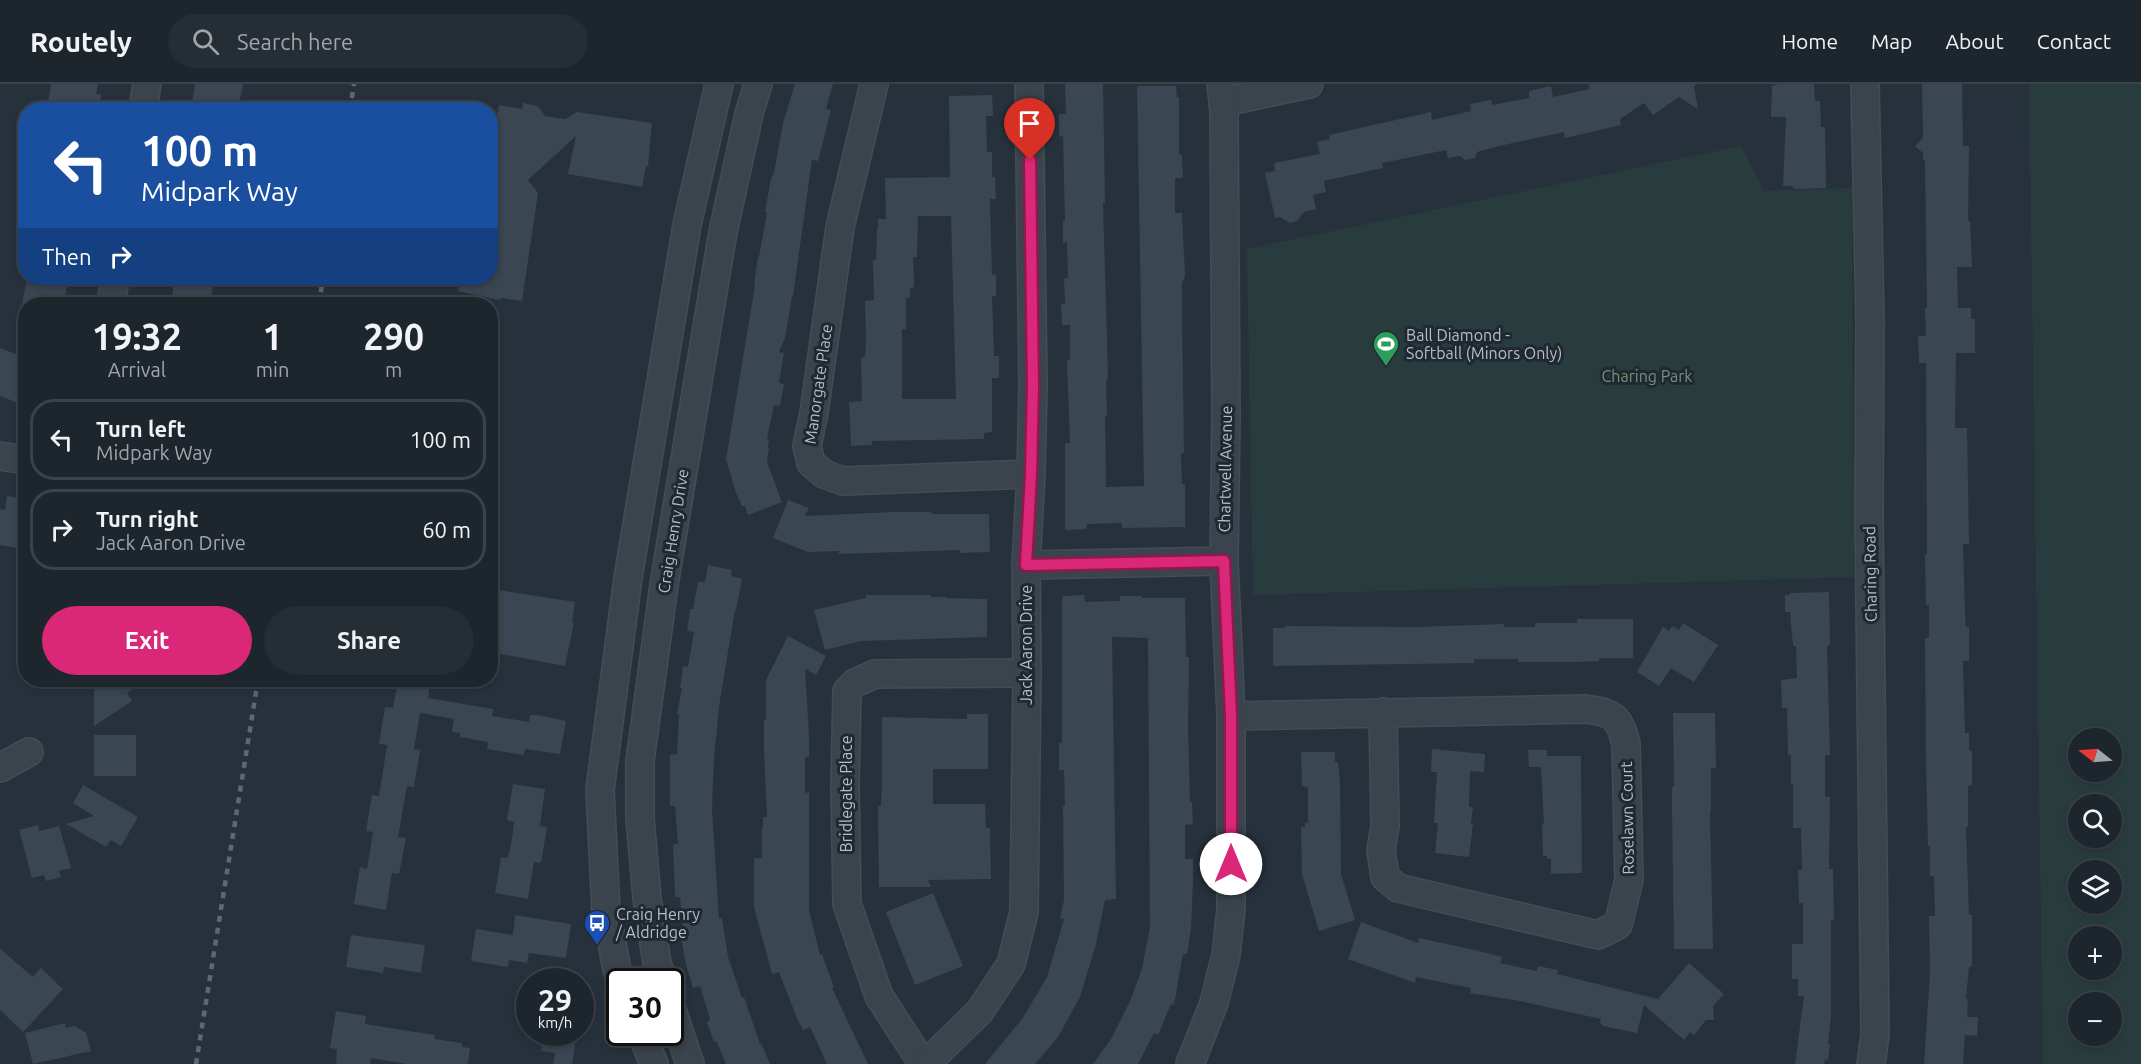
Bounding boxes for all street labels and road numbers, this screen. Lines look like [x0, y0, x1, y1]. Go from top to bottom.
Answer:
street label: Manorgate Place [801, 323, 835, 445]
street label: Chartwell Avenue [1215, 405, 1235, 533]
street label: Craig Henry Drive [654, 468, 692, 594]
street label: Charing Road [1860, 526, 1880, 622]
street label: Jack Aaron Drive [1017, 585, 1035, 705]
street label: Bridlegate Place [837, 736, 855, 852]
street label: Roselawn Court [1617, 760, 1637, 875]

